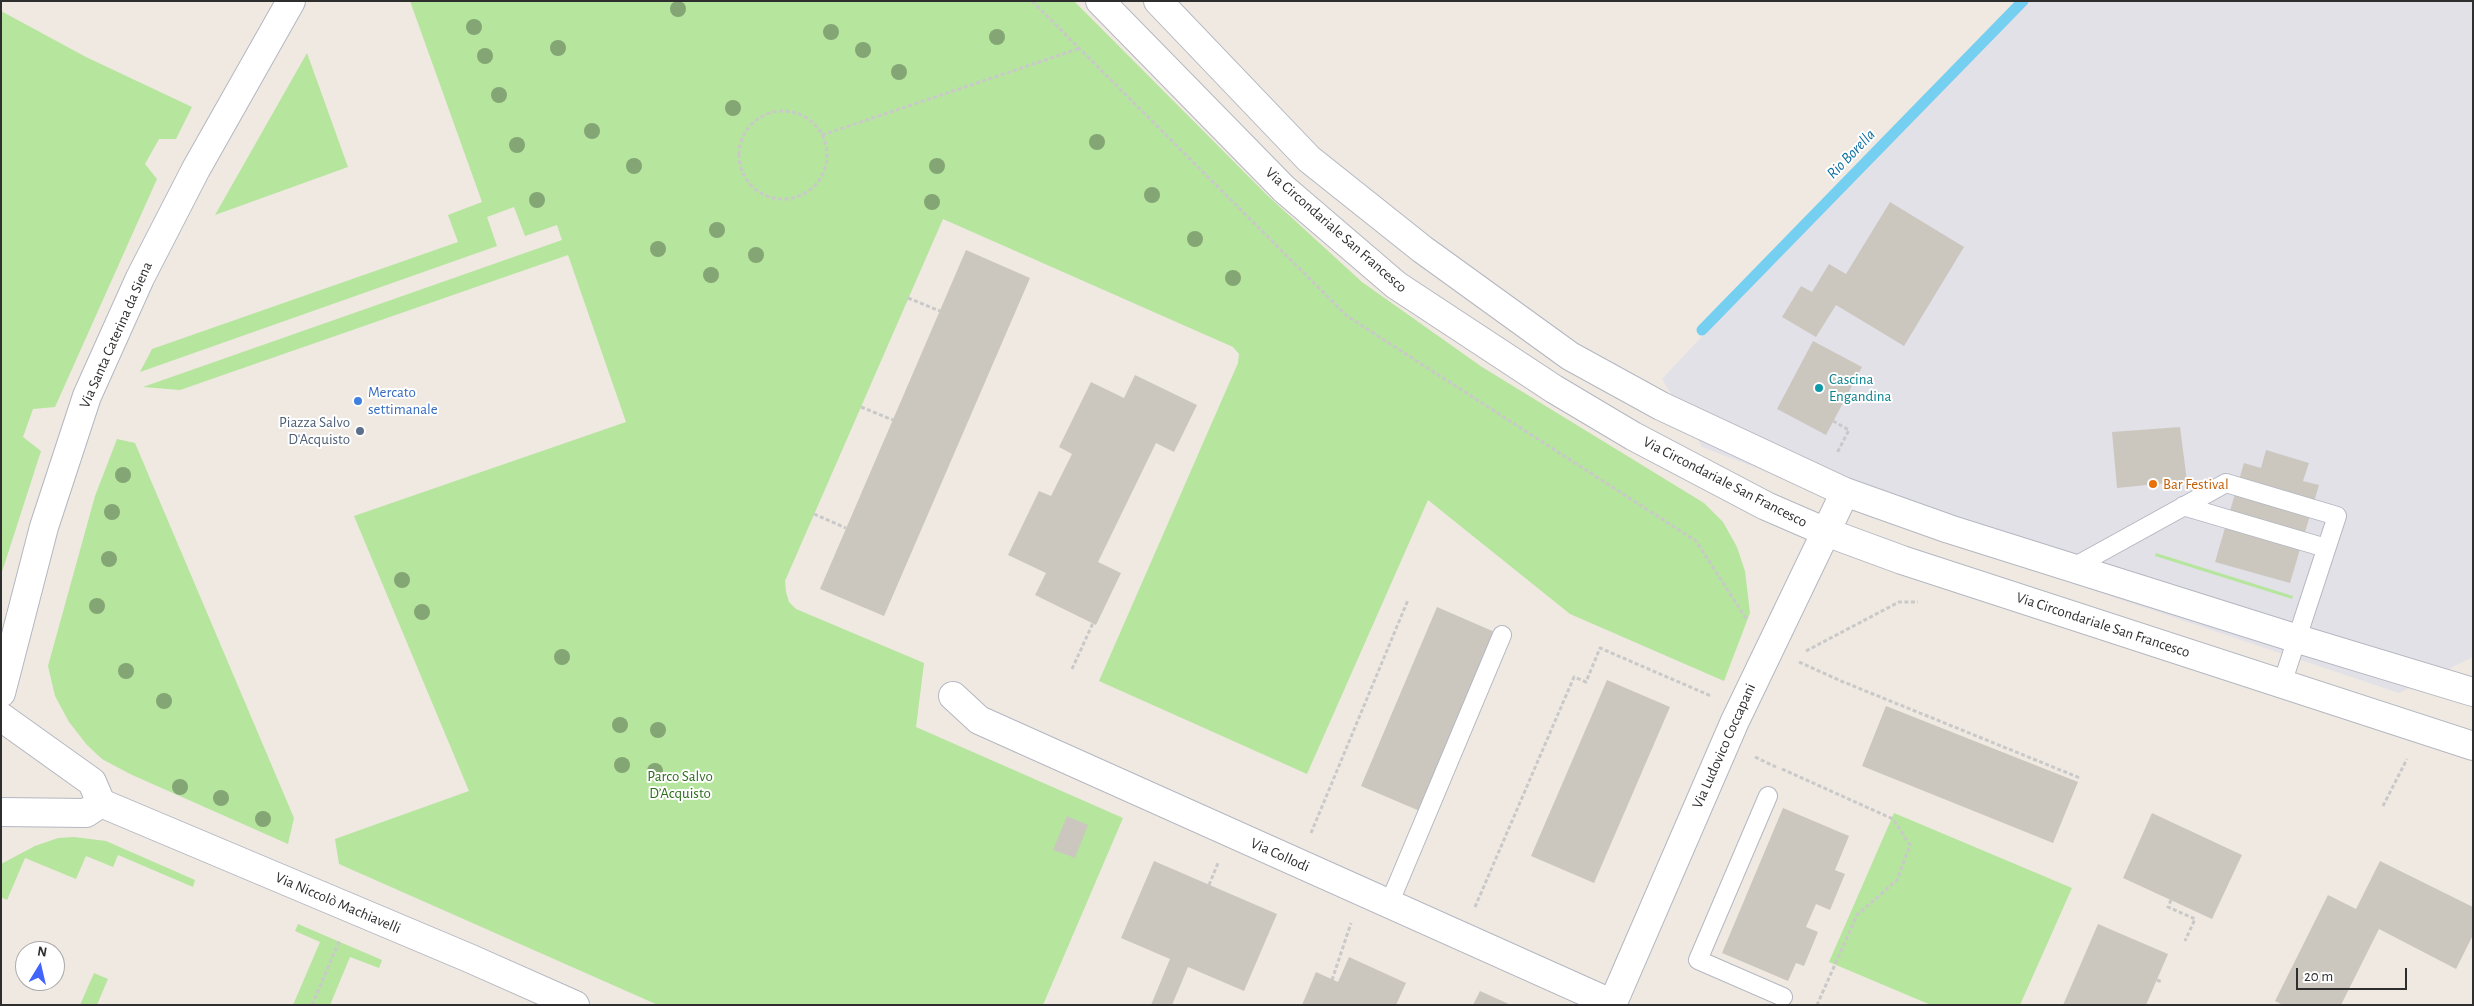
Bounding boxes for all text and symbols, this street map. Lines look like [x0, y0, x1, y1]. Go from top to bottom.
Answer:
water label: Rio Borella [1823, 125, 1879, 183]
street label: Via Circondariale San Francesco [1261, 164, 1411, 296]
street label: Via Santa Caterina da Siena [76, 259, 156, 411]
place label: Cascina Engandina [1829, 370, 1892, 405]
marker: Cascina Engandina [1813, 382, 1825, 394]
place label: Mercato settimanale [368, 383, 438, 418]
marker: Mercato settimanale [352, 395, 364, 407]
place label: Piazza Salvo D'Acquisto [279, 413, 350, 448]
marker: Piazza Salvo D'Acquisto [354, 425, 366, 437]
street label: Via Circondariale San Francesco [1640, 433, 1810, 531]
place label: Bar Festival [2163, 475, 2229, 493]
marker: Bar Festival [2147, 478, 2159, 490]
street label: Via Circondariale San Francesco [2014, 588, 2192, 662]
street label: Via Ludovico Coccapani [1688, 681, 1760, 811]
park label: Parco Salvo D’Acquisto [647, 767, 713, 802]
street label: Via Collodi [1248, 834, 1312, 876]
street label: Via Niccolò Machiavelli [273, 868, 403, 938]
north arrow [15, 941, 65, 991]
text: N [36, 944, 48, 960]
scale bar [2299, 958, 2410, 990]
text: 20 m [2304, 969, 2333, 984]

